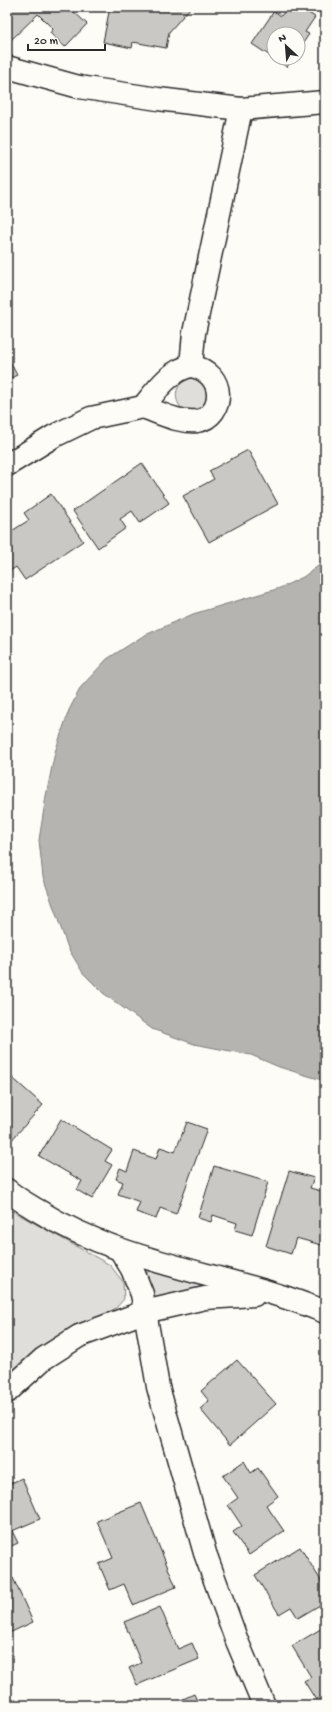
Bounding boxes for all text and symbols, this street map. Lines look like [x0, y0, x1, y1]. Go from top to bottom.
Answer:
scale bar [28, 26, 105, 52]
north arrow [266, 26, 306, 66]
text: N [277, 32, 288, 46]
text: 20 m [34, 35, 59, 49]

